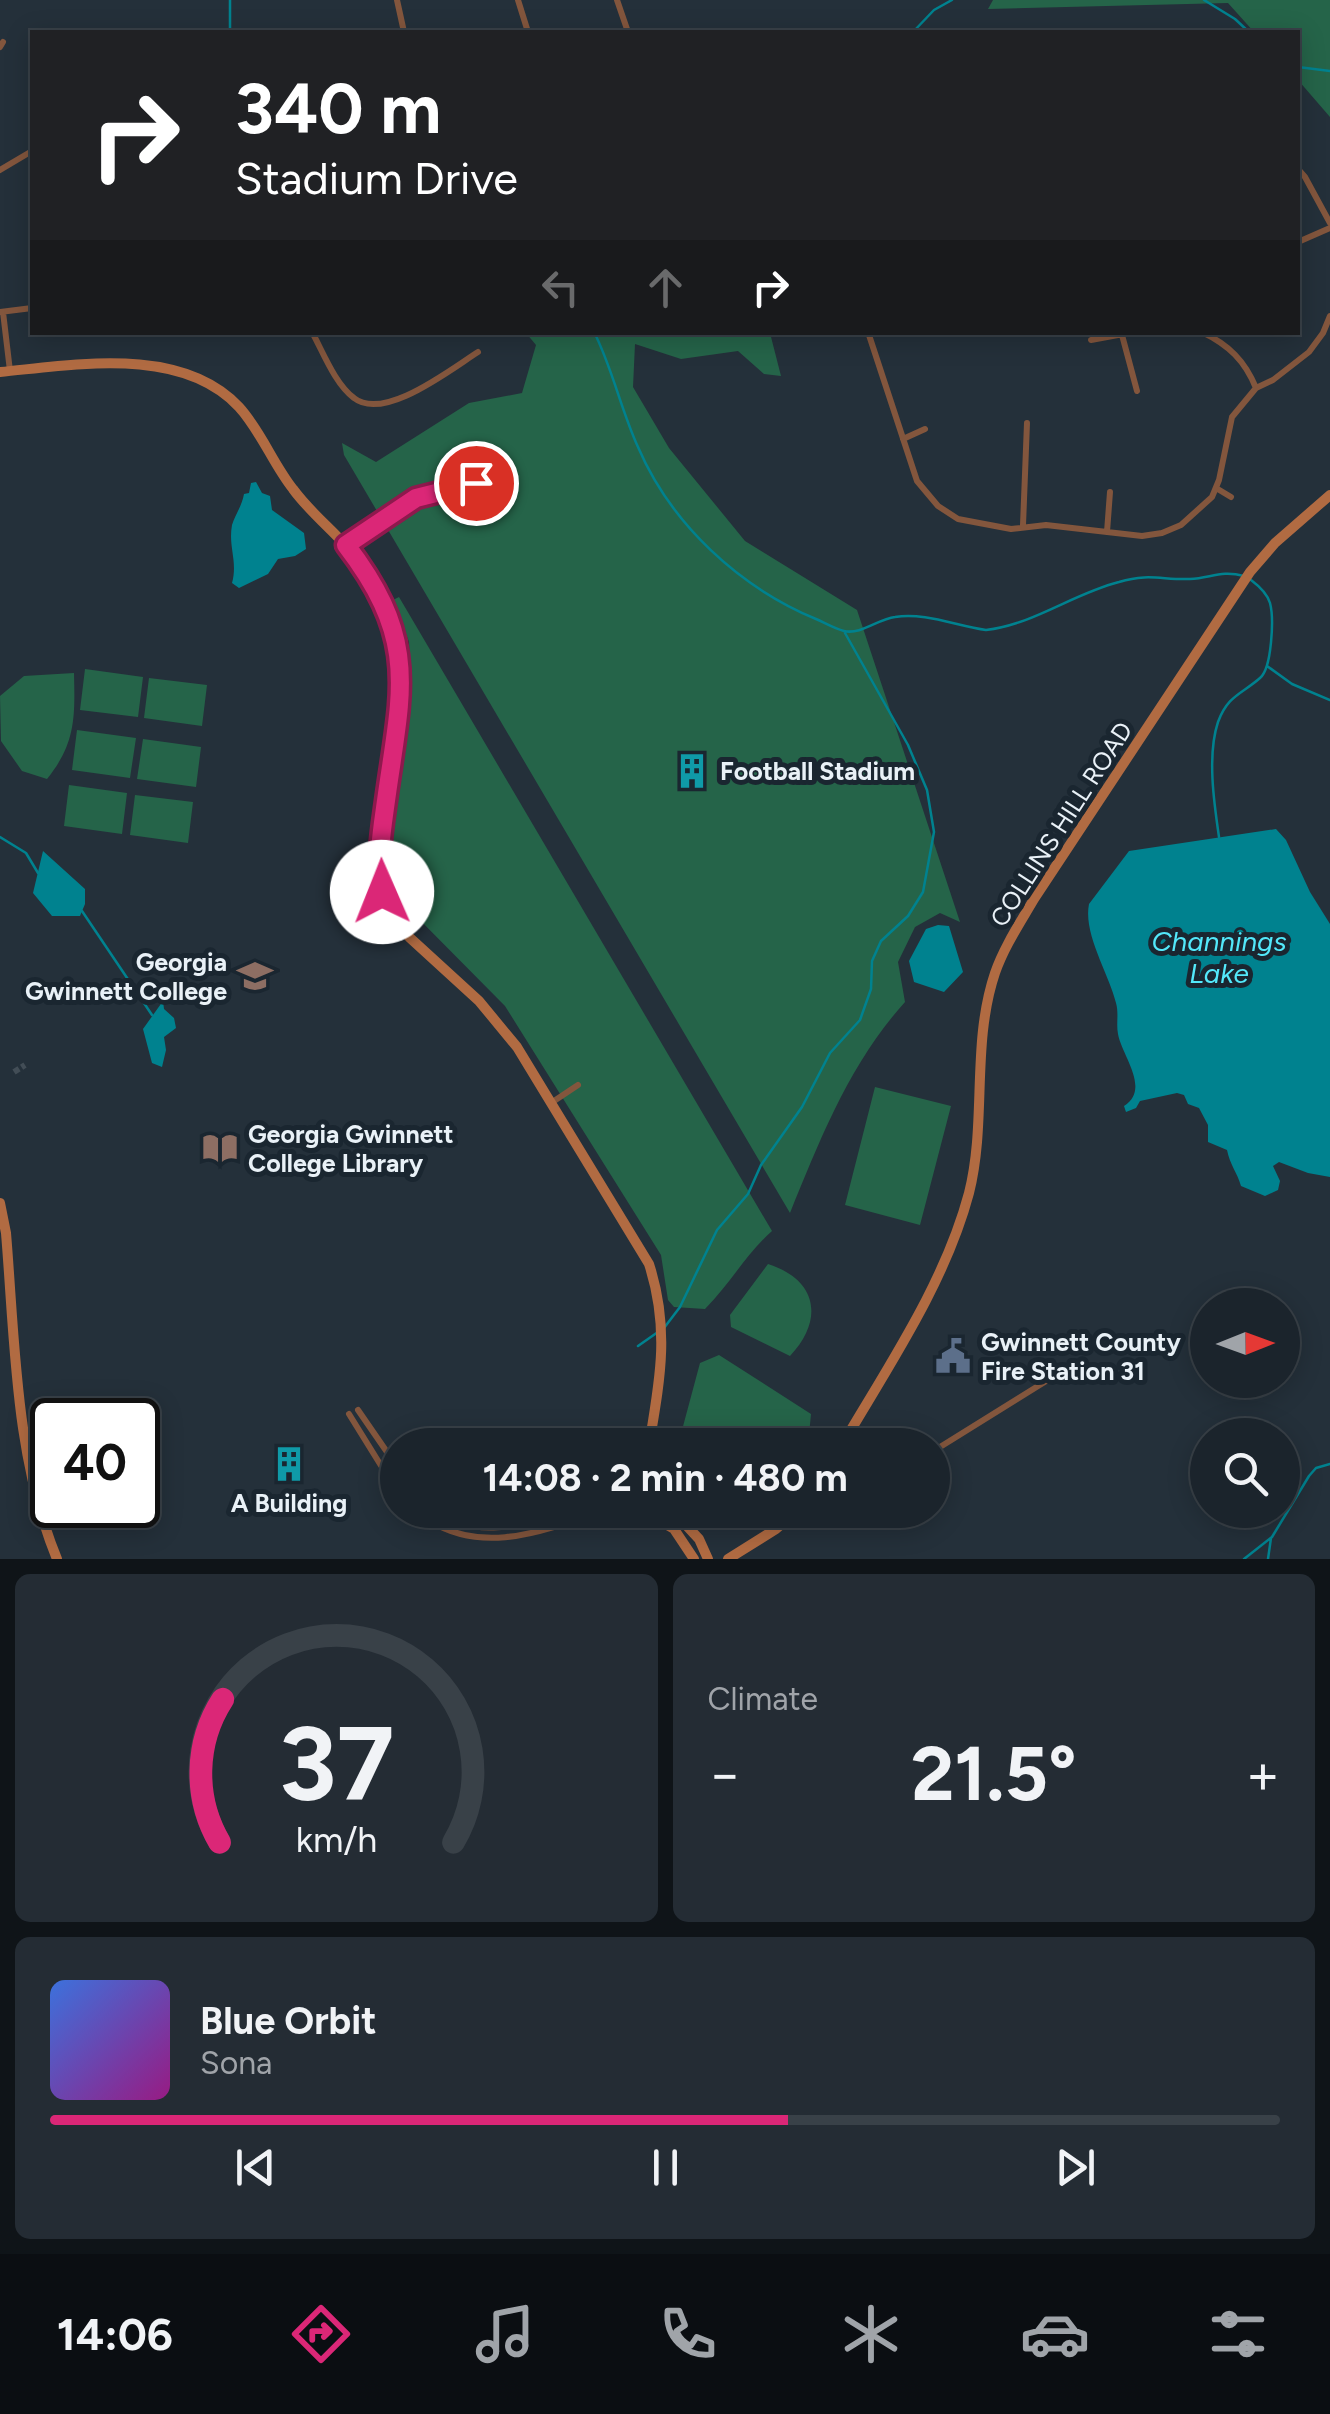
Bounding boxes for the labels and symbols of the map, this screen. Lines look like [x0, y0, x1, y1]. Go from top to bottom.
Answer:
pin [434, 441, 519, 526]
street label: COLLINS HILL ROAD [984, 716, 1138, 932]
building icon: Football Stadium [673, 752, 711, 790]
place label: Football Stadium [720, 756, 915, 786]
position arrow [330, 840, 434, 944]
water label: Channings Lake [1151, 924, 1287, 990]
place label: Georgia Gwinnett College [25, 947, 227, 1006]
school or university icon: Georgia Gwinnett College [236, 957, 274, 995]
place label: Georgia Gwinnett College Library [248, 1119, 454, 1178]
library icon: Georgia Gwinnett College Library [201, 1129, 239, 1167]
north arrow [1190, 1288, 1300, 1398]
place label: Gwinnett County Fire Station 31 [981, 1327, 1181, 1386]
public building icon: Gwinnett County Fire Station 31 [934, 1337, 972, 1375]
speed limit sign: 40 [30, 1398, 160, 1528]
building icon: A Building [270, 1445, 308, 1483]
place label: A Building [231, 1488, 347, 1518]

